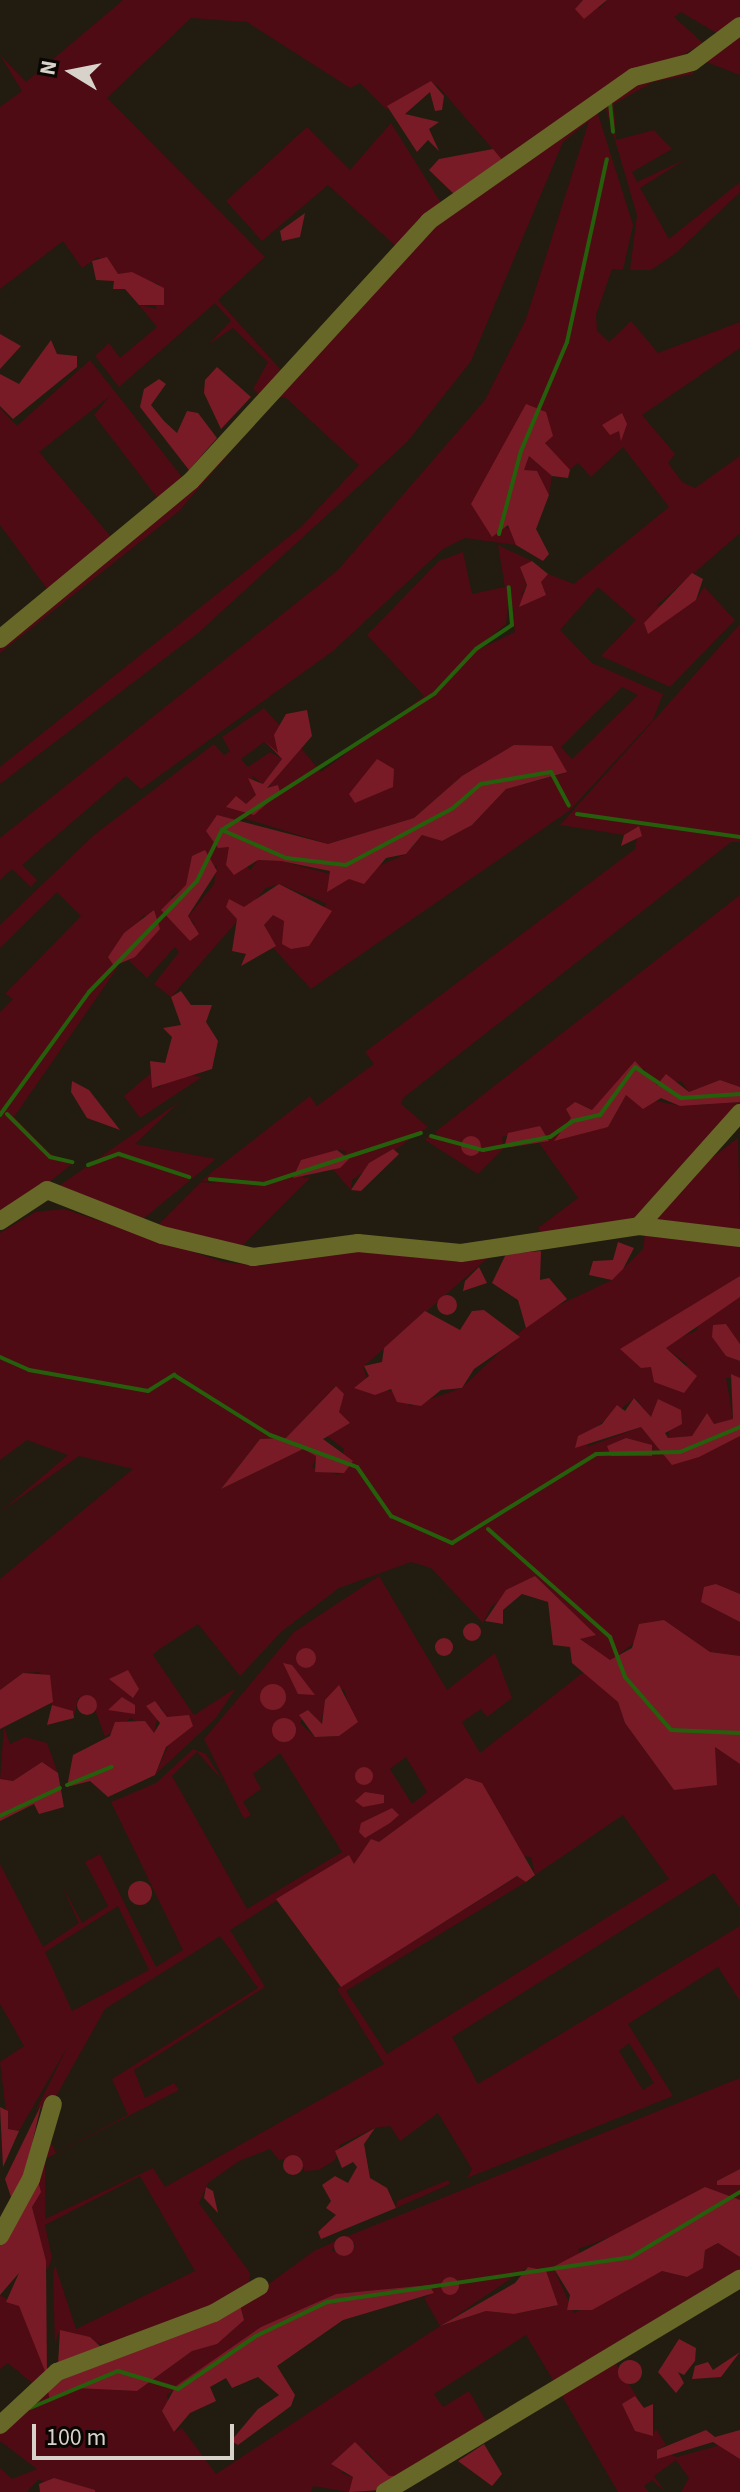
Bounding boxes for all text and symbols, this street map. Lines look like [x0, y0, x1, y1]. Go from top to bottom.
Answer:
north arrow [32, 32, 112, 112]
text: N [31, 58, 65, 78]
scale bar [36, 2408, 238, 2458]
text: 100 m [46, 2420, 106, 2455]

